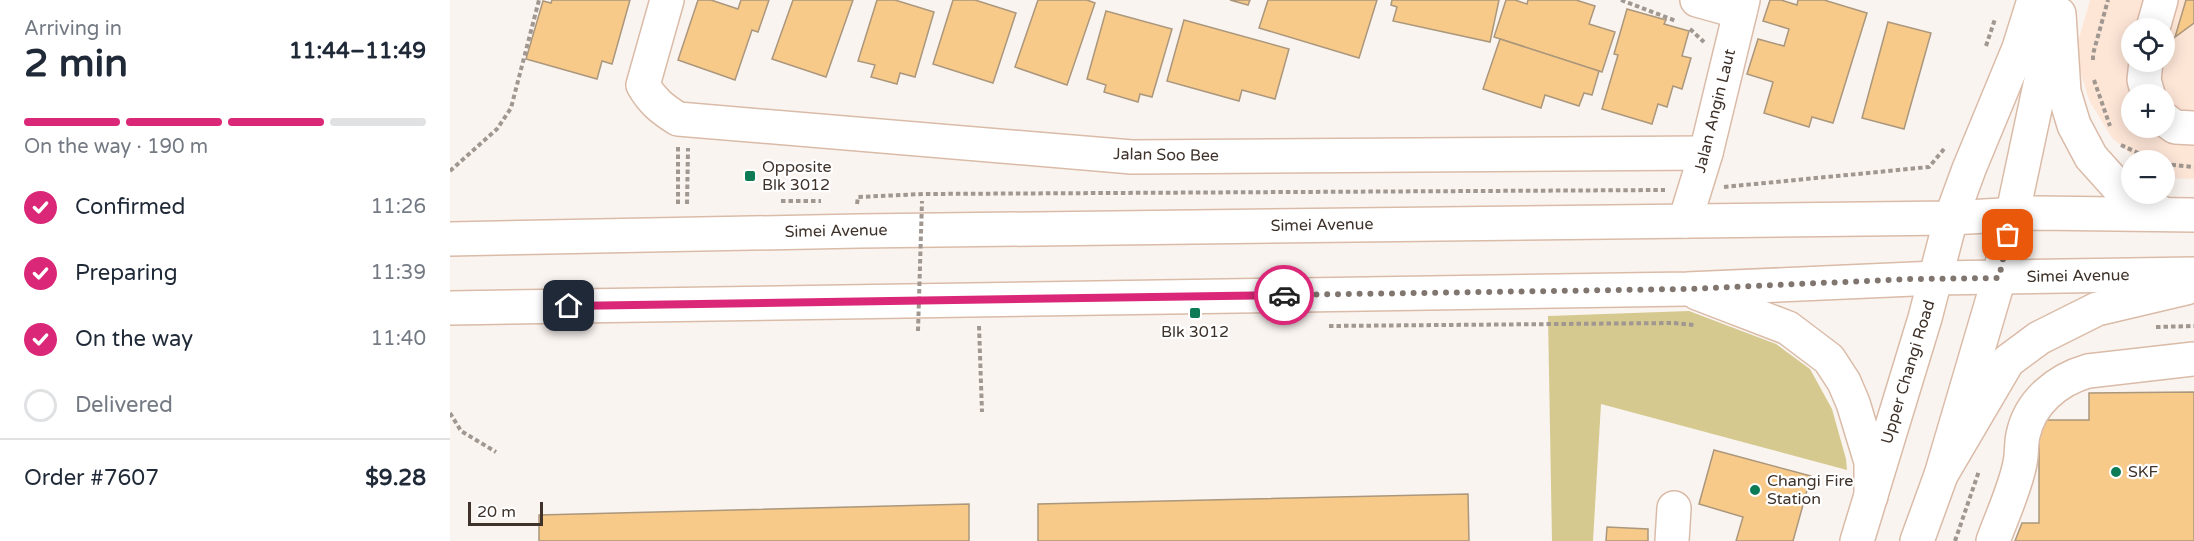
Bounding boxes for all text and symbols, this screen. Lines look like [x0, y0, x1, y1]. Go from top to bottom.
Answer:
text: Arriving in [24, 17, 122, 41]
map controls [2121, 18, 2175, 204]
button: locate [2121, 18, 2175, 72]
text: 11:44–11:49 [289, 38, 426, 64]
text: 2 min [24, 40, 128, 87]
street label: Jalan Angin Laut [1690, 47, 1740, 175]
button: + [2121, 84, 2175, 138]
text: On the way · 190 m [24, 135, 208, 159]
street label: Jalan Soo Bee [1113, 144, 1219, 166]
button: − [2121, 150, 2175, 204]
place label: Opposite Blk 3012 [762, 157, 832, 195]
marker: Opposite Blk 3012 [743, 169, 757, 183]
icon: check [24, 191, 57, 224]
text: Confirmed [75, 194, 185, 220]
text: 11:26 [371, 195, 426, 219]
pin [1982, 209, 2033, 260]
street label: Simei Avenue [1270, 214, 1374, 236]
icon: bag [1991, 218, 2024, 251]
street label: Simei Avenue [784, 220, 888, 242]
icon: check [24, 257, 57, 290]
text: Preparing [75, 260, 178, 286]
text: 11:39 [371, 261, 426, 285]
courier [1254, 265, 1314, 325]
street label: Simei Avenue [2026, 265, 2130, 287]
icon: car [1268, 279, 1301, 312]
pin [543, 280, 594, 331]
icon: home [552, 289, 585, 322]
street label: Upper Changi Road [1877, 298, 1939, 446]
marker: Blk 3012 [1188, 306, 1202, 320]
place label: Blk 3012 [1161, 322, 1229, 342]
icon: check [24, 323, 57, 356]
text: On the way [75, 326, 193, 352]
text: 11:40 [371, 327, 426, 351]
text: Delivered [75, 392, 173, 418]
place label: SKF [2128, 462, 2159, 482]
text: Order #7607 [24, 465, 159, 491]
text: $9.28 [365, 465, 426, 491]
marker: SKF [2109, 465, 2123, 479]
place label: Changi Fire Station [1767, 471, 1853, 509]
marker: Changi Fire Station [1748, 483, 1762, 497]
scale bar [468, 499, 543, 526]
text: 20 m [477, 502, 516, 522]

